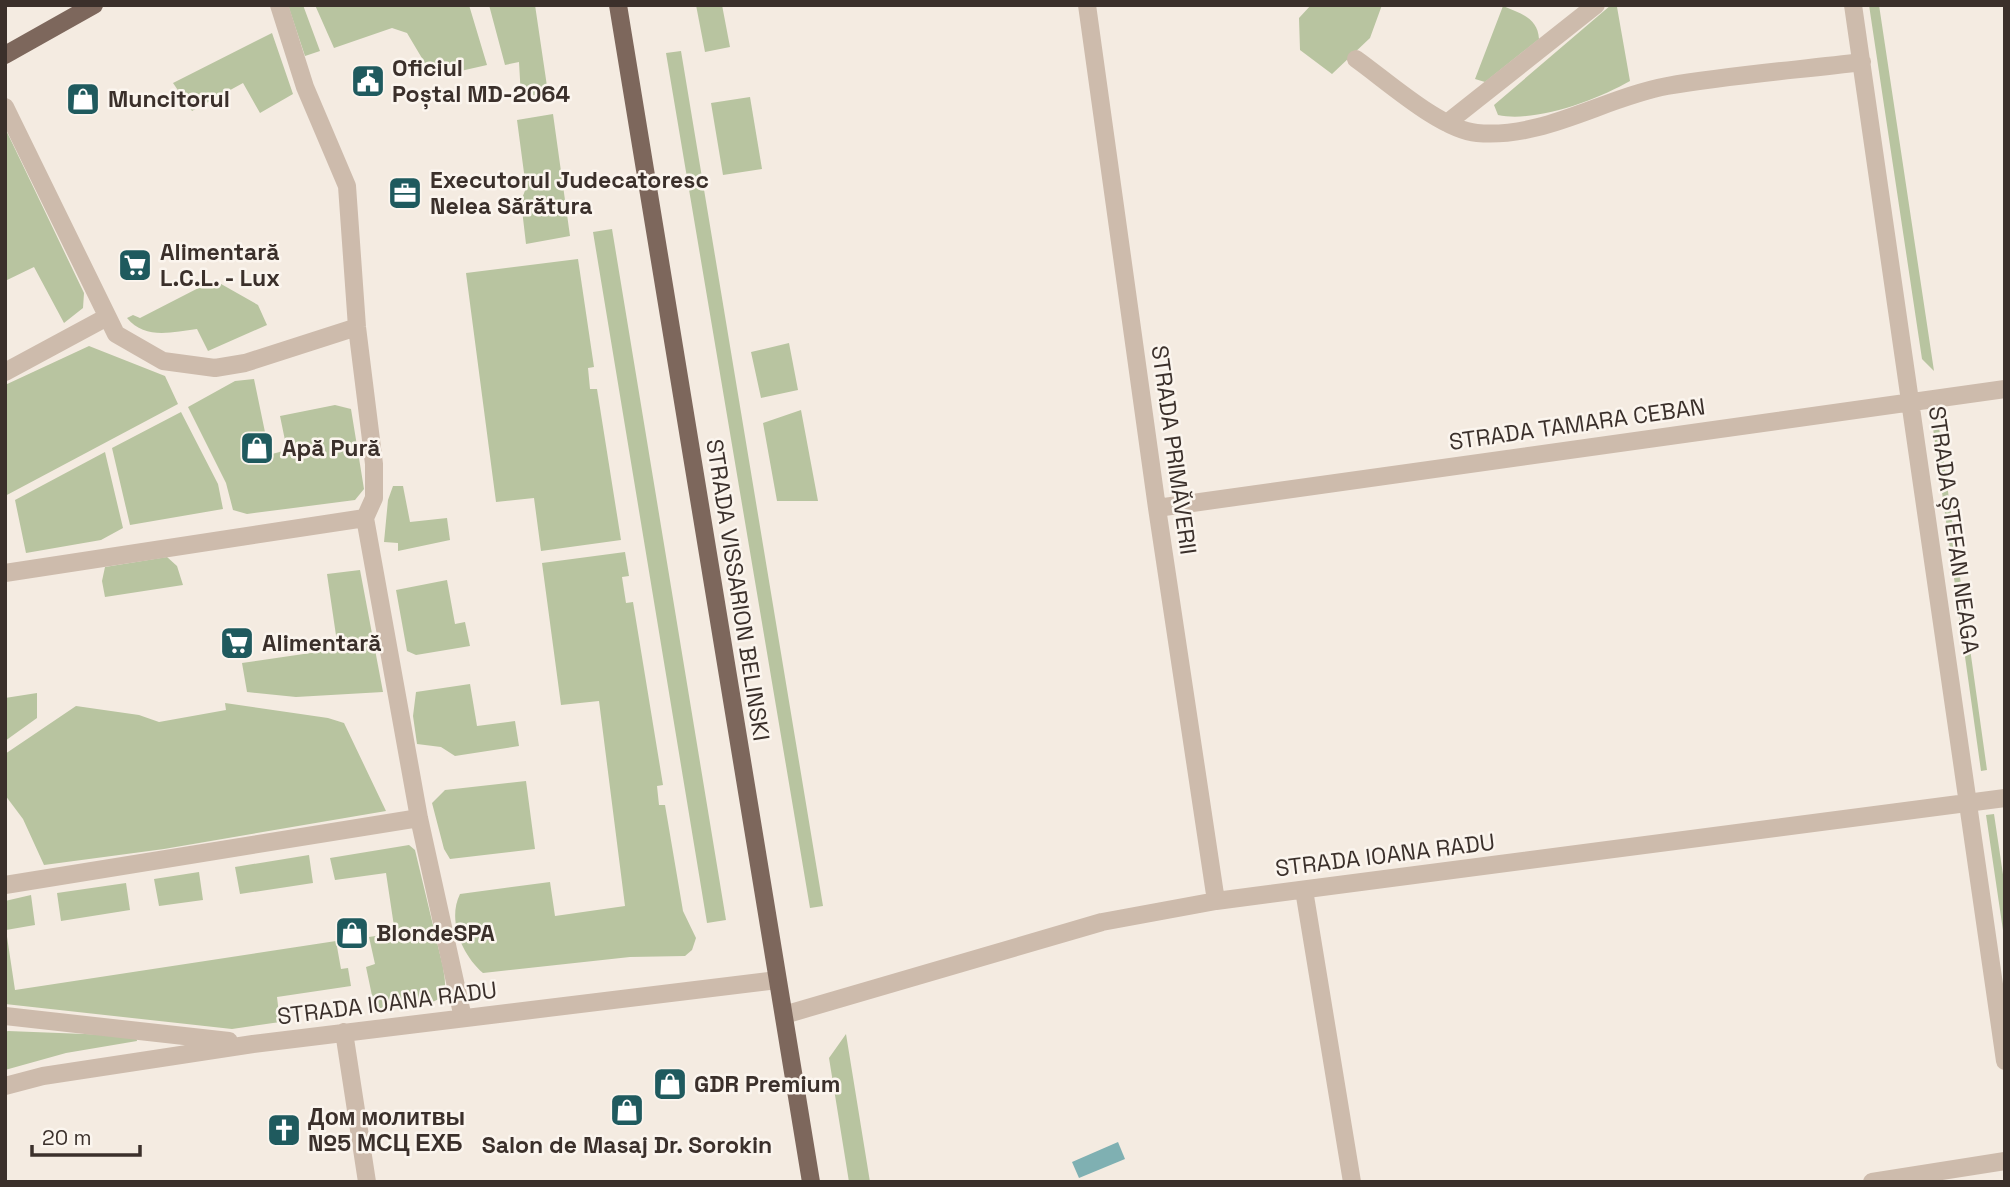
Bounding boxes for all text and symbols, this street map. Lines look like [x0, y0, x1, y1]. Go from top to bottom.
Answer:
place label: Oficiul Poștal MD-2064 [392, 53, 571, 110]
public building icon: Oficiul Poștal MD-2064 [349, 62, 387, 100]
shop icon: Muncitorul [64, 80, 102, 118]
place label: Muncitorul [108, 84, 230, 114]
place label: Executorul Judecatoresc Nelea Sărătura [430, 165, 709, 221]
office icon: Executorul Judecatoresc Nelea Sărătura [386, 174, 424, 212]
place label: Alimentară L.C.L. - Lux [160, 237, 280, 293]
supermarket icon: Alimentară L.C.L. - Lux [116, 246, 154, 284]
street label: STRADA PRIMĂVERII [1144, 343, 1204, 557]
street label: STRADA TAMARA CEBAN [1447, 391, 1707, 457]
street label: STRADA ȘTEFAN NEAGA [1922, 404, 1986, 656]
shop icon: Apă Pură [238, 429, 276, 467]
place label: Apă Pură [282, 433, 381, 463]
street label: STRADA VISSARION BELINSKI [699, 437, 777, 743]
supermarket icon: Alimentară [218, 624, 256, 662]
place label: Alimentară [262, 628, 382, 658]
street label: STRADA IOANA RADU [1273, 827, 1497, 883]
shop icon: BlondeSPA [333, 914, 371, 952]
place label: BlondeSPA [376, 918, 495, 948]
street label: STRADA IOANA RADU [275, 975, 499, 1031]
shop icon: GDR Premium [651, 1065, 689, 1103]
place label: GDR Premium [694, 1069, 840, 1099]
shop icon: Salon de Masaj Dr. Sorokin [608, 1091, 646, 1129]
place label: Дом молитвы №5 МСЦ ЕХБ [308, 1102, 465, 1158]
church icon: Дом молитвы №5 МСЦ ЕХБ [265, 1111, 303, 1149]
scale bar [32, 1114, 140, 1158]
text: 20 m [42, 1124, 92, 1151]
place label: Salon de Masaj Dr. Sorokin [482, 1130, 772, 1160]

